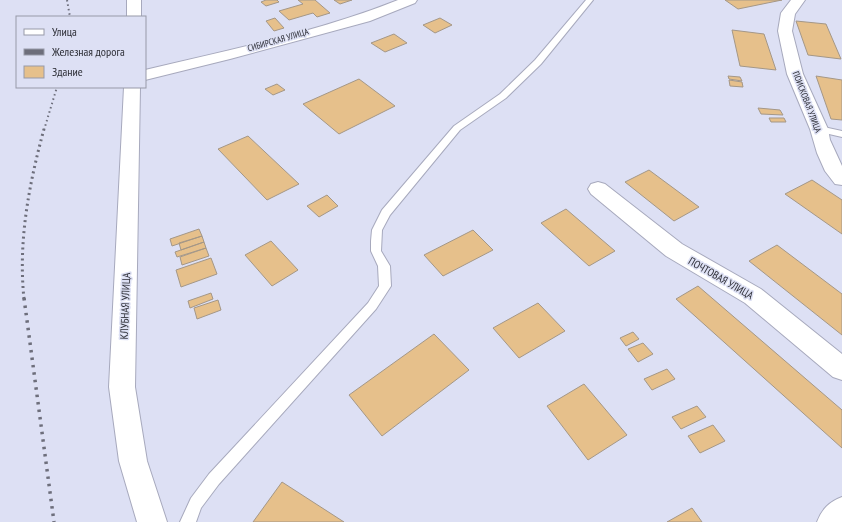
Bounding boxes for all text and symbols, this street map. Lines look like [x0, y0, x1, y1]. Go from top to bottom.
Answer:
legend [16, 16, 146, 88]
text: Улица [52, 24, 77, 39]
street label: СИБИРСКАЯ УЛИЦА [246, 25, 310, 54]
text: Железная дорога [51, 44, 125, 59]
text: Здание [52, 64, 83, 79]
street label: ПОИСКОВАЯ УЛИЦА [791, 70, 824, 135]
street label: ПОЧТОВАЯ УЛИЦА [686, 254, 757, 303]
street label: КЛУБНАЯ УЛИЦА [117, 272, 133, 339]

